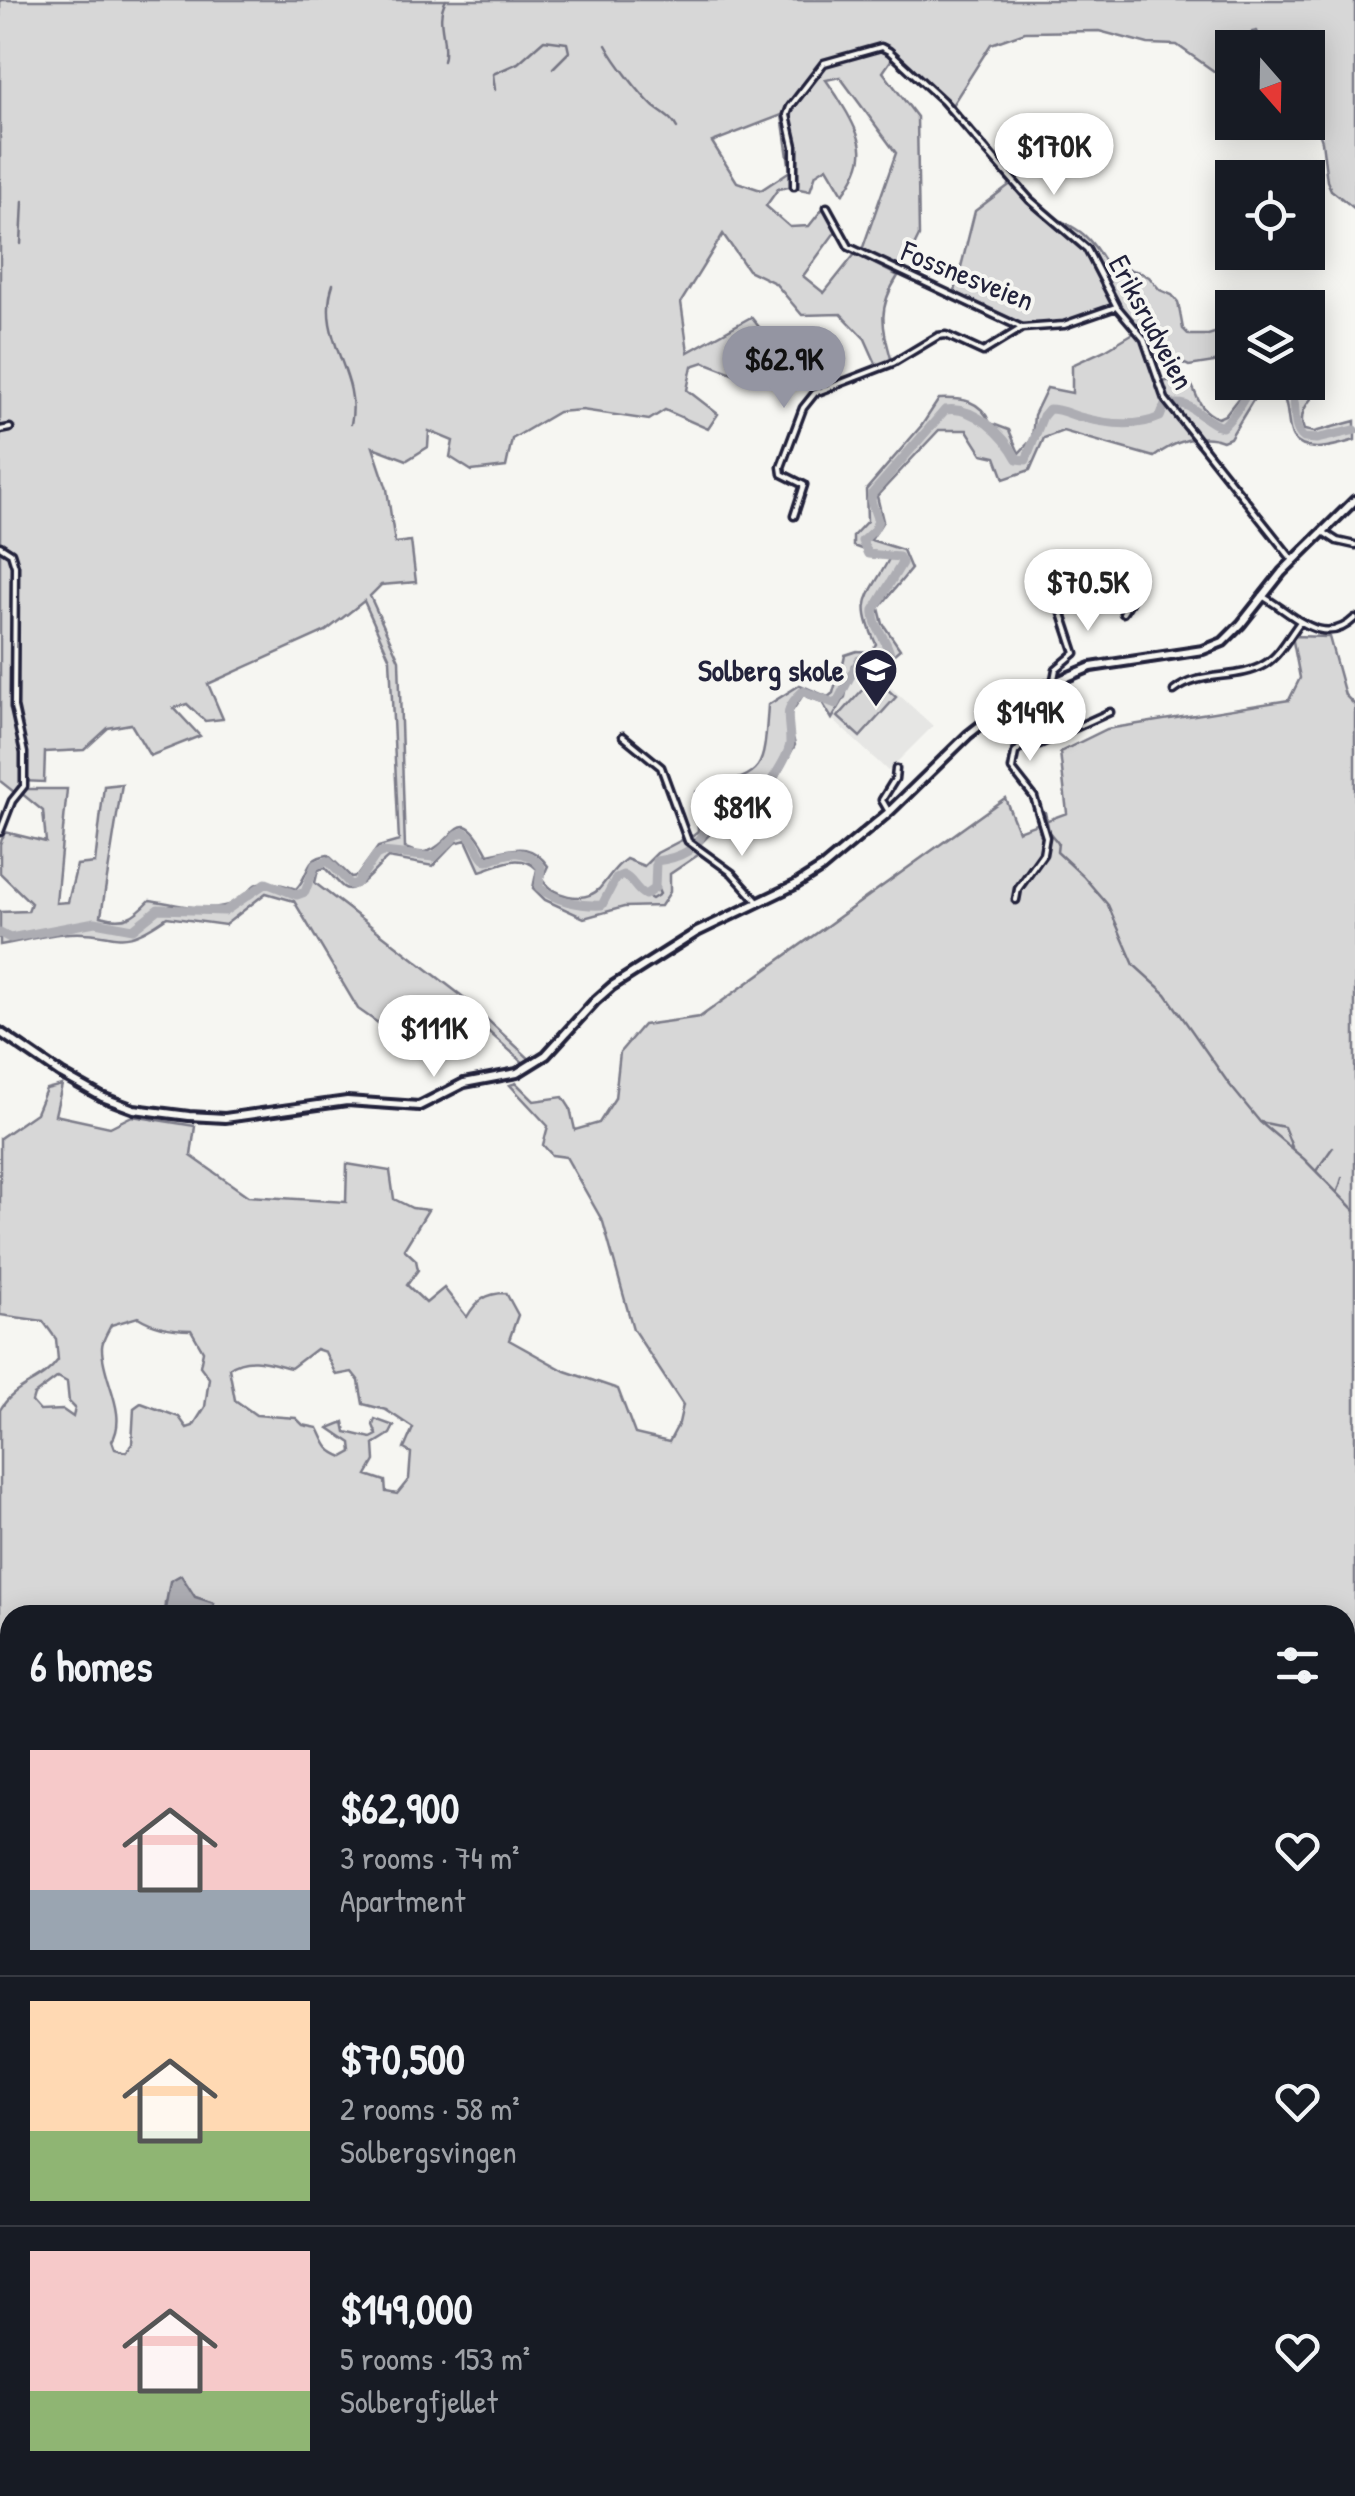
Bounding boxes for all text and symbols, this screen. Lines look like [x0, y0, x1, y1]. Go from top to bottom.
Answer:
north arrow [1215, 30, 1325, 140]
map controls [1215, 30, 1325, 400]
pin: $170K [984, 113, 1124, 198]
text: $170K [1017, 124, 1091, 167]
button: locate [1215, 160, 1325, 270]
street label: Fossnesveien [895, 230, 1040, 320]
street label: Eriksrudveien [1100, 248, 1204, 396]
button: layers [1215, 290, 1325, 400]
pin: $62.9K [703, 326, 865, 411]
text: $62.9K [744, 337, 824, 380]
pin: $70.5K [1007, 549, 1169, 634]
text: $70.5K [1046, 560, 1130, 603]
school or university icon: Solberg skole [853, 647, 899, 708]
place label: Solberg skole [698, 650, 844, 691]
pin: $149K [960, 679, 1100, 764]
text: $149K [996, 690, 1064, 733]
pin: $81K [683, 774, 801, 859]
text: $81K [713, 785, 771, 828]
pin: $111K [364, 995, 504, 1080]
text: $111K [400, 1006, 468, 1049]
text: 6 homes [30, 1637, 152, 1694]
icon: filters [1270, 1638, 1325, 1693]
text: $62,900 [340, 1779, 459, 1836]
icon: home [110, 1790, 230, 1910]
icon: heart [1270, 1823, 1325, 1878]
text: 3 rooms · 74 m² [340, 1836, 519, 1879]
text: Apartment [340, 1879, 465, 1922]
text: $70,500 [340, 2030, 465, 2087]
icon: home [110, 2041, 230, 2161]
icon: heart [1270, 2074, 1325, 2129]
text: 2 rooms · 58 m² [340, 2087, 520, 2130]
text: Solbergsvingen [340, 2130, 517, 2173]
text: $149,000 [340, 2280, 473, 2337]
icon: home [110, 2291, 230, 2411]
icon: heart [1270, 2324, 1325, 2379]
text: 5 rooms · 153 m² [340, 2337, 530, 2380]
text: Solbergfjellet [340, 2380, 498, 2423]

